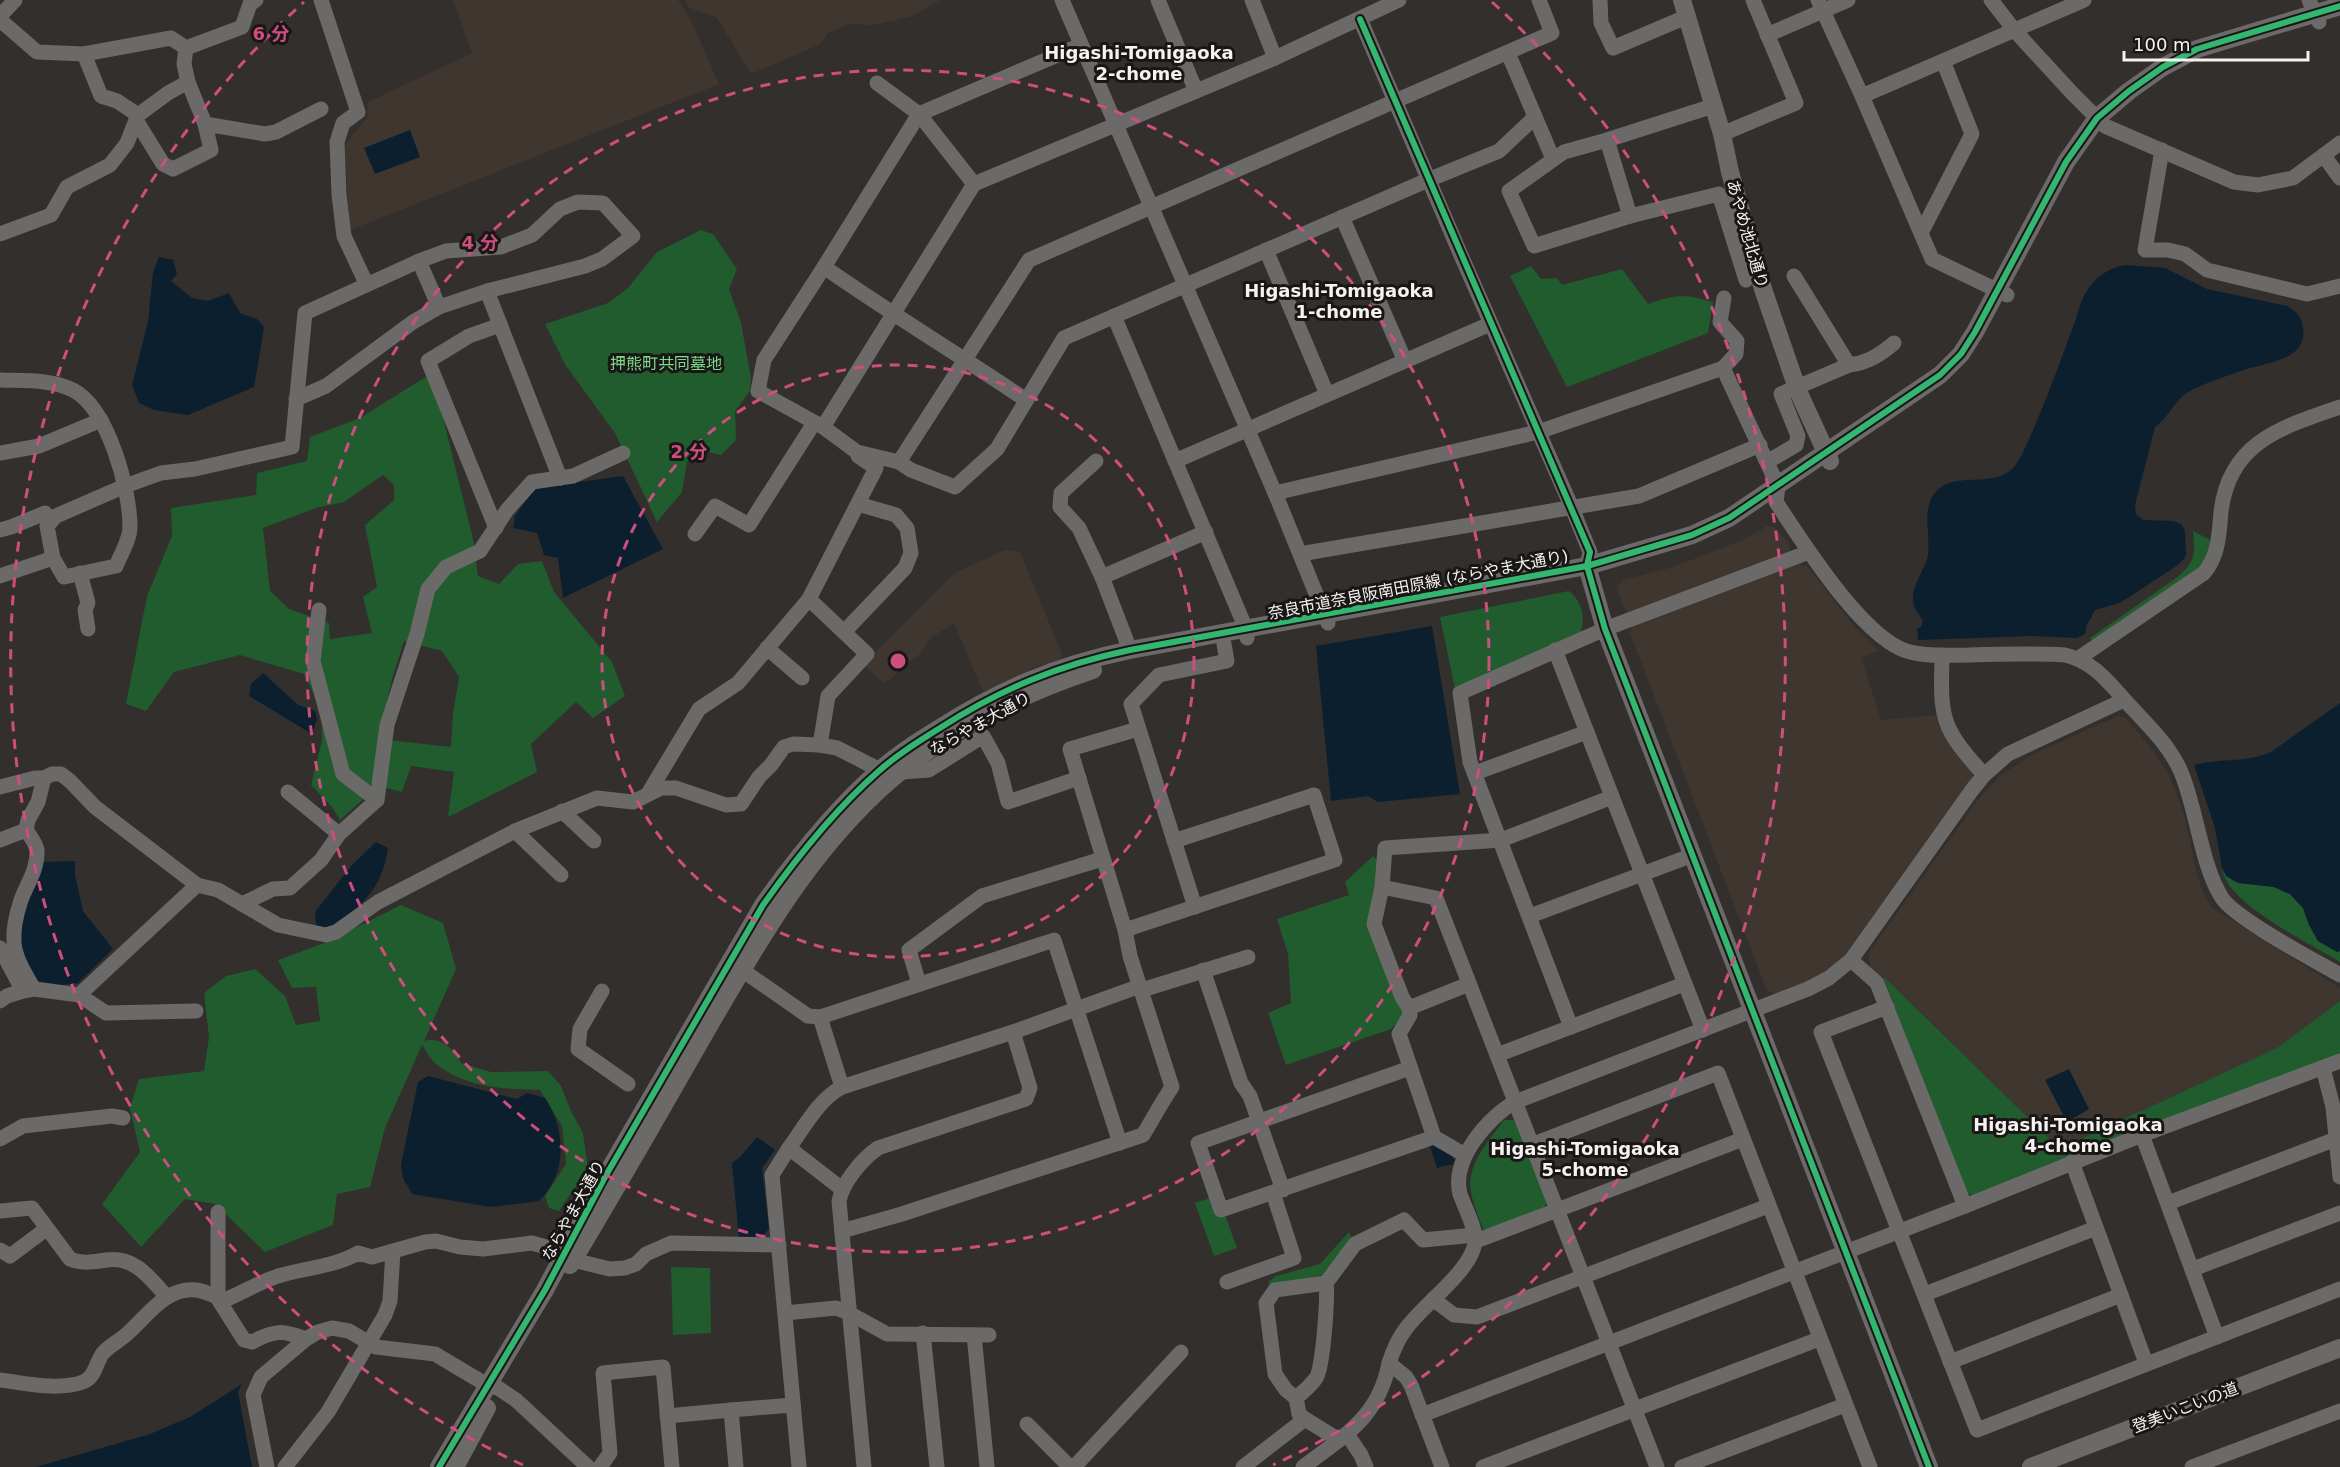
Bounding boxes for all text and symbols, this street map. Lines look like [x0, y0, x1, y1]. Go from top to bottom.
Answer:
text: 6 分 [253, 23, 289, 44]
scale bar [2124, 24, 2308, 62]
text: 100 m [2133, 34, 2191, 55]
district label: Higashi-Tomigaoka 2-chome [1044, 42, 1234, 84]
street label: あやめ池北通り [1723, 178, 1772, 291]
text: 4 分 [462, 232, 498, 253]
district label: Higashi-Tomigaoka 1-chome [1244, 280, 1434, 322]
park label: 押熊町共同墓地 [610, 354, 722, 373]
text: 2 分 [671, 441, 707, 462]
street label: 奈良市道奈良阪南田原線 (ならやま大通り) [1266, 546, 1570, 623]
centre of rings [888, 651, 908, 671]
street label: ならやま大通り [927, 688, 1034, 759]
district label: Higashi-Tomigaoka 4-chome [1973, 1114, 2163, 1156]
district label: Higashi-Tomigaoka 5-chome [1490, 1138, 1680, 1180]
street label: ならやま大通り [538, 1157, 609, 1264]
street label: 登美いこいの道 [2129, 1379, 2241, 1436]

